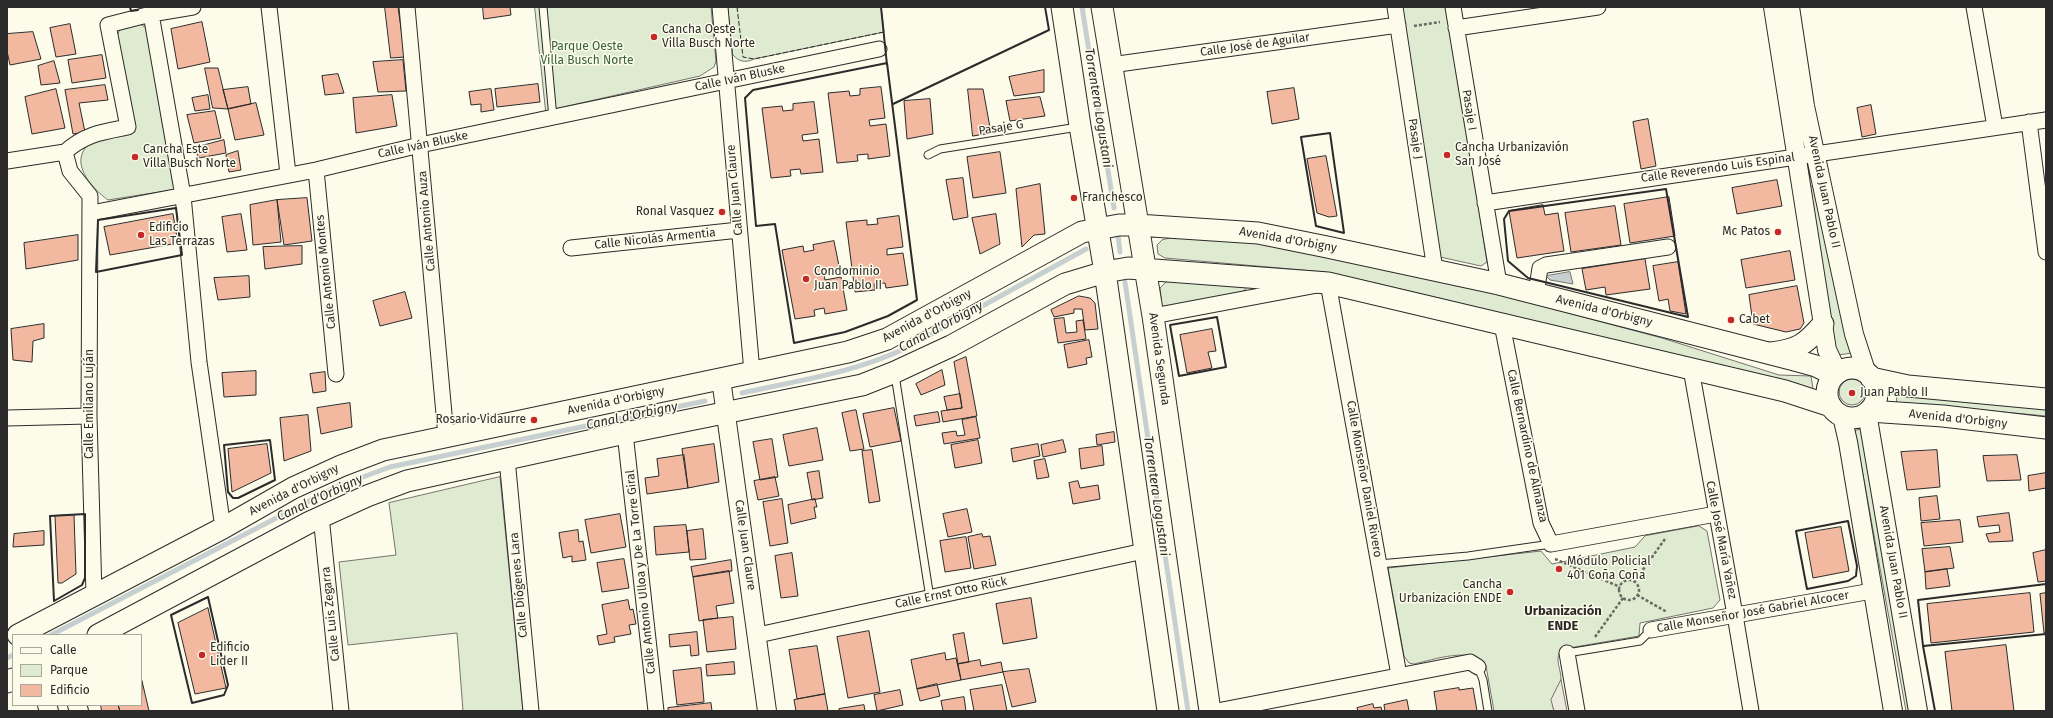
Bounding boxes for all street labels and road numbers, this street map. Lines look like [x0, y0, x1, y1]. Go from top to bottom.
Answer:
street label: Calle José de Aguilar [1199, 30, 1311, 60]
street label: Calle Iván Bluske [694, 61, 786, 95]
street label: Pasaje I [1459, 89, 1479, 131]
street label: Pasaje G [978, 117, 1024, 139]
street label: Pasaje J [1405, 117, 1425, 161]
street label: Calle Iván Bluske [377, 128, 469, 162]
street label: Avenida Juan Pablo II [1805, 134, 1843, 250]
street label: Calle Juan Claure [724, 144, 746, 236]
street label: Calle Reverendo Luis Espinal [1640, 150, 1796, 186]
street label: Calle Antonio Auza [415, 170, 439, 272]
street label: Calle Antonio Montes [313, 214, 339, 330]
street label: Avenida d'Orbigny [1238, 224, 1338, 256]
street label: Calle Nicolás Armentia [594, 225, 716, 253]
street label: Avenida d'Orbigny [880, 286, 974, 346]
street label: Avenida d'Orbigny [1554, 292, 1654, 330]
street label: Avenida Segunda [1145, 312, 1173, 406]
street label: Calle Emiliano Luján [83, 349, 97, 459]
street label: Calle Bernardino de Almanza [1504, 368, 1550, 524]
street label: Avenida d'Orbigny [566, 384, 666, 418]
street label: Calle Monseñor Daniel Rivero [1343, 399, 1385, 559]
street label: Avenida d'Orbigny [1908, 407, 2008, 431]
street label: Avenida d'Orbigny [247, 461, 341, 519]
street label: Calle Antonio Ulloa y De La Torre Giral [623, 469, 659, 675]
street label: Calle José María Yañez [1702, 480, 1740, 600]
street label: Calle Juan Claure [732, 499, 758, 591]
street label: Avenida Juan Pablo II [1876, 504, 1910, 620]
street label: Calle Diógenes Lara [507, 532, 531, 638]
street label: Calle Luis Zegarra [319, 566, 343, 662]
street label: Calle Ernst Otto Rück [894, 574, 1008, 612]
street label: Calle Monseñor José Gabriel Alcocer [1656, 588, 1850, 636]

